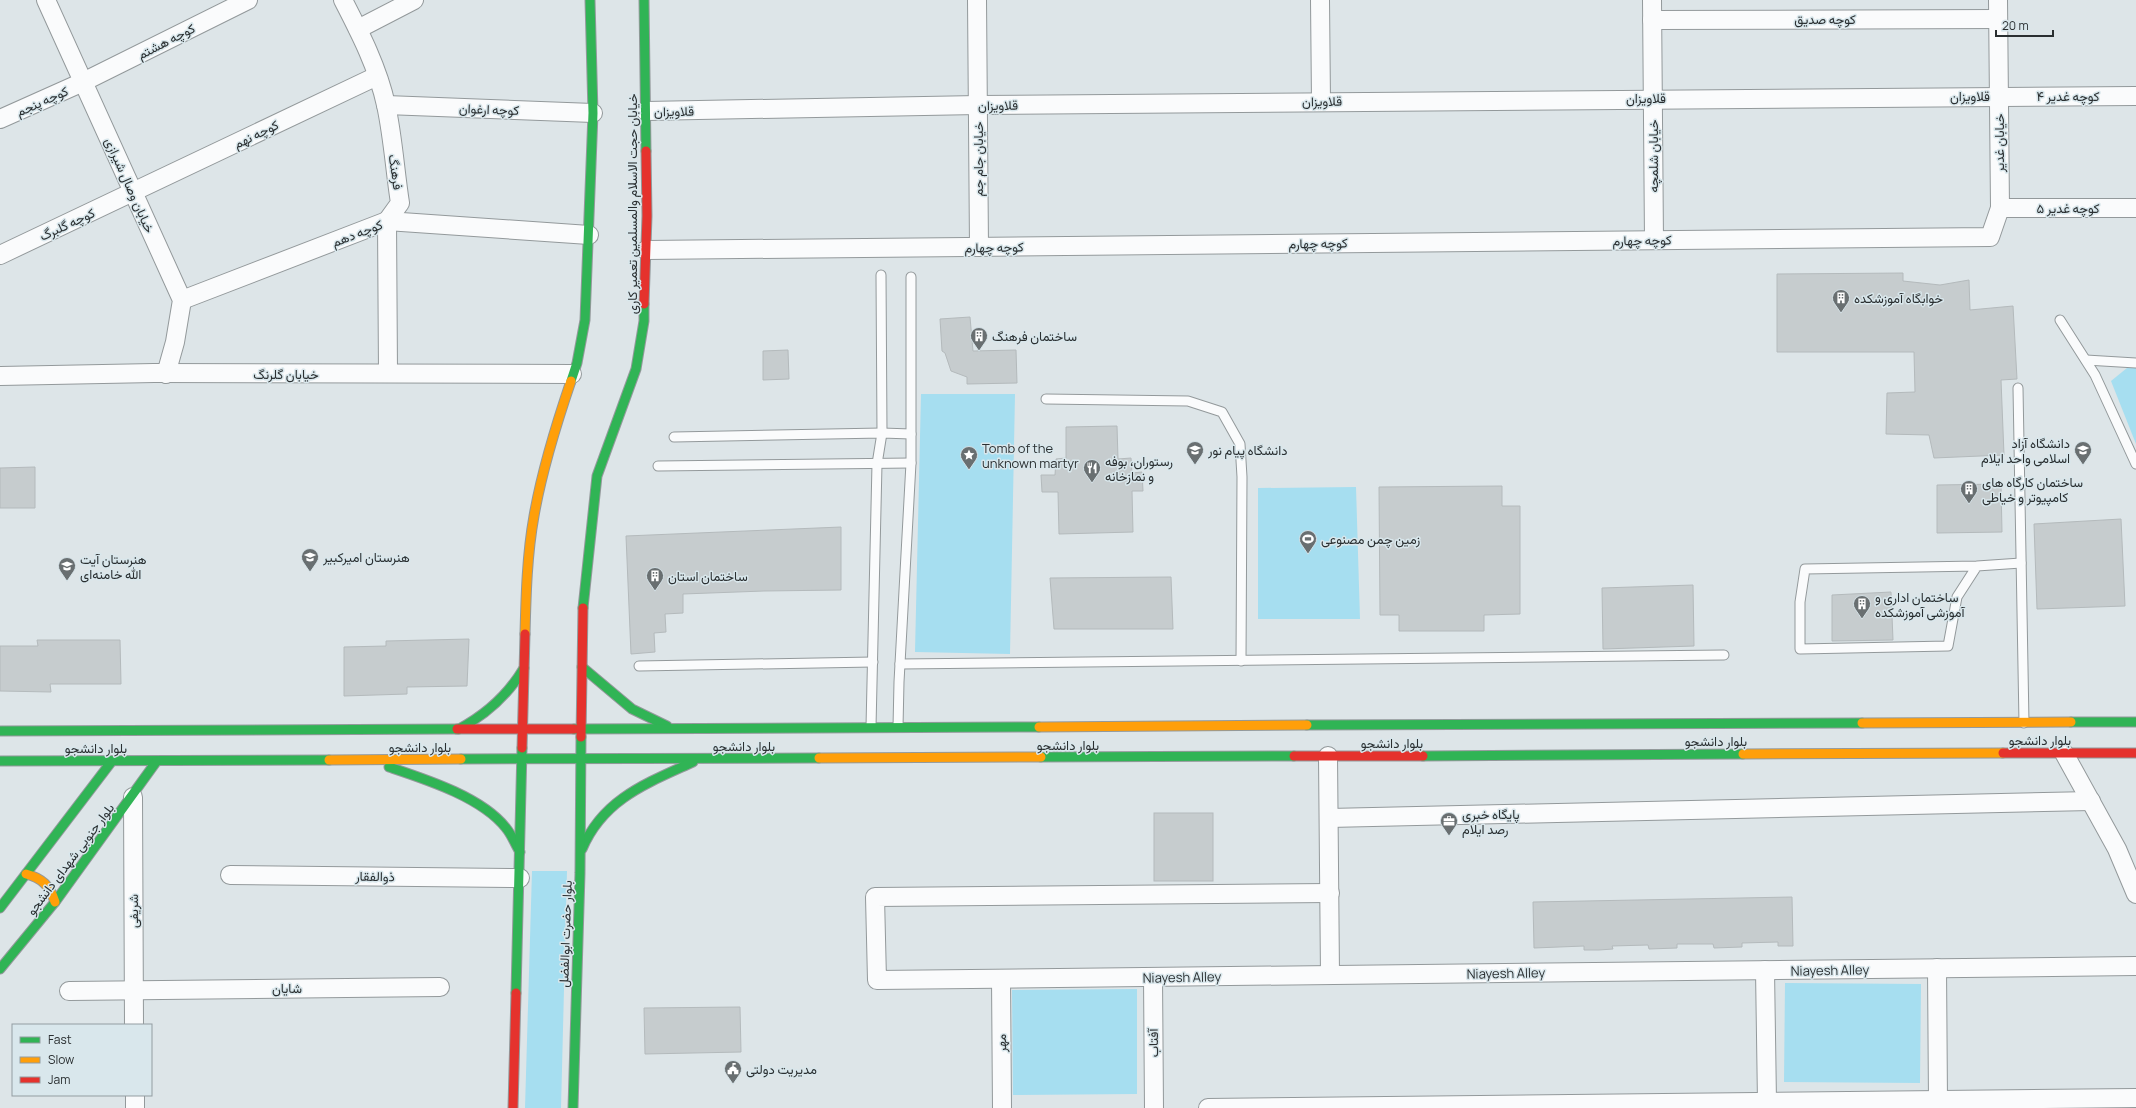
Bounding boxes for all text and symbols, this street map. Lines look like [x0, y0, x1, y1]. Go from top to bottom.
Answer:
street label: کوچه صدیق [1794, 10, 1856, 29]
scale bar [1996, 12, 2053, 38]
text: 20 m [2002, 17, 2029, 34]
street label: کوچه هشتم [134, 19, 199, 64]
street label: کوچه پنجم [13, 81, 71, 121]
street label: قلاویزان [1950, 87, 1990, 105]
street label: کوچه غدیر ۴ [2037, 87, 2100, 106]
street label: قلاویزان [1626, 89, 1666, 107]
street label: قلاویزان [1302, 92, 1342, 110]
street label: خیابان حجت الاسلام والمسلمین تعمیر کاری [623, 93, 641, 314]
street label: قلاویزان [978, 96, 1018, 114]
street label: کوچه ارغوان [458, 99, 520, 120]
street label: قلاویزان [654, 102, 694, 120]
street label: خیابان غدیر [1990, 113, 2008, 173]
street label: کوچه نهم [230, 115, 282, 154]
street label: خیابان شلمچه [1644, 119, 1663, 192]
street label: خیابان جام جم [969, 121, 987, 196]
street label: خیابان وصال شیرازی [101, 134, 159, 236]
street label: فرهنگ [385, 153, 407, 191]
street label: کوچه غدیر ۵ [2036, 199, 2100, 218]
street label: کوچه گلبرگ [36, 203, 98, 246]
street label: کوچه دهم [329, 215, 386, 252]
street label: کوچه چهارم [1612, 230, 1672, 251]
street label: کوچه چهارم [1288, 233, 1348, 254]
street label: کوچه چهارم [964, 237, 1024, 258]
building icon: خوابگاه آموزشکده [1831, 288, 1851, 313]
place label: خوابگاه آموزشکده [1854, 289, 1943, 307]
building icon: ساختمان فرهنگ [969, 326, 989, 351]
place label: ساختمان فرهنگ [992, 327, 1077, 345]
street label: خیابان گلرنگ [253, 365, 319, 383]
place label: دانشگاه آزاد اسلامی واحد ایلام [1981, 434, 2070, 467]
place label: Tomb of the unknown martyr [982, 439, 1079, 472]
school or university icon: دانشگاه پیام نور [1185, 440, 1205, 465]
school or university icon: دانشگاه آزاد اسلامی واحد ایلام [2073, 440, 2093, 465]
place label: دانشگاه پیام نور [1207, 441, 1288, 460]
place icon: Tomb of the unknown martyr [959, 445, 979, 470]
place label: رستوران، بوفه و نمازخانه [1105, 452, 1173, 485]
restaurant icon: رستوران، بوفه و نمازخانه [1082, 458, 1102, 483]
place label: ساختمان کارگاه های کامپیوتر و خیاطی [1982, 473, 2083, 507]
building icon: ساختمان کارگاه های کامپیوتر و خیاطی [1959, 479, 1979, 504]
sports icon: زمین چمن مصنوعی [1298, 529, 1318, 554]
place label: زمین چمن مصنوعی [1321, 530, 1420, 549]
school or university icon: هنرستان امیرکبیر [300, 547, 320, 572]
place label: هنرستان امیرکبیر [322, 548, 410, 566]
place label: هنرستان آیت الله خامنه‌ای [80, 550, 147, 583]
school or university icon: هنرستان آیت الله خامنه‌ای [57, 556, 77, 581]
building icon: ساختمان استان [645, 566, 665, 591]
place label: ساختمان استان [668, 567, 748, 585]
place label: ساختمان اداری و آموزشی آموزشکده [1875, 588, 1965, 621]
building icon: ساختمان اداری و آموزشی آموزشکده [1852, 594, 1872, 619]
street label: بلوار دانشجو [2009, 731, 2071, 749]
street label: بلوار دانشجو [1685, 732, 1747, 750]
street label: بلوار دانشجو [1361, 734, 1423, 752]
street label: بلوار دانشجو [1037, 736, 1099, 754]
street label: بلوار دانشجو [713, 737, 775, 755]
street label: بلوار دانشجو [389, 738, 451, 756]
street label: بلوار دانشجو [65, 739, 127, 757]
street label: بلوار جنوبی شهدای دانشجو [22, 799, 118, 919]
place label: پایگاه خبری رصد ایلام [1462, 805, 1520, 838]
office icon: پایگاه خبری رصد ایلام [1439, 811, 1459, 836]
street label: ذوالفقار [354, 867, 395, 885]
street label: بلوار حضرت ابوالفضل [554, 880, 576, 988]
street label: شریفی [124, 894, 142, 928]
street label: Niayesh Alley [1790, 960, 1870, 980]
street label: Niayesh Alley [1466, 963, 1546, 983]
street label: Niayesh Alley [1142, 967, 1222, 987]
street label: شایان [272, 979, 302, 997]
legend [12, 1024, 152, 1096]
street label: آفتاب [1144, 1028, 1162, 1058]
text: Fast [48, 1031, 72, 1048]
street label: مهر [992, 1034, 1010, 1053]
text: Slow [48, 1051, 74, 1068]
public building icon: مدیریت دولتی [723, 1059, 743, 1084]
place label: مدیریت دولتی [746, 1060, 817, 1078]
text: Jam [48, 1071, 70, 1088]

